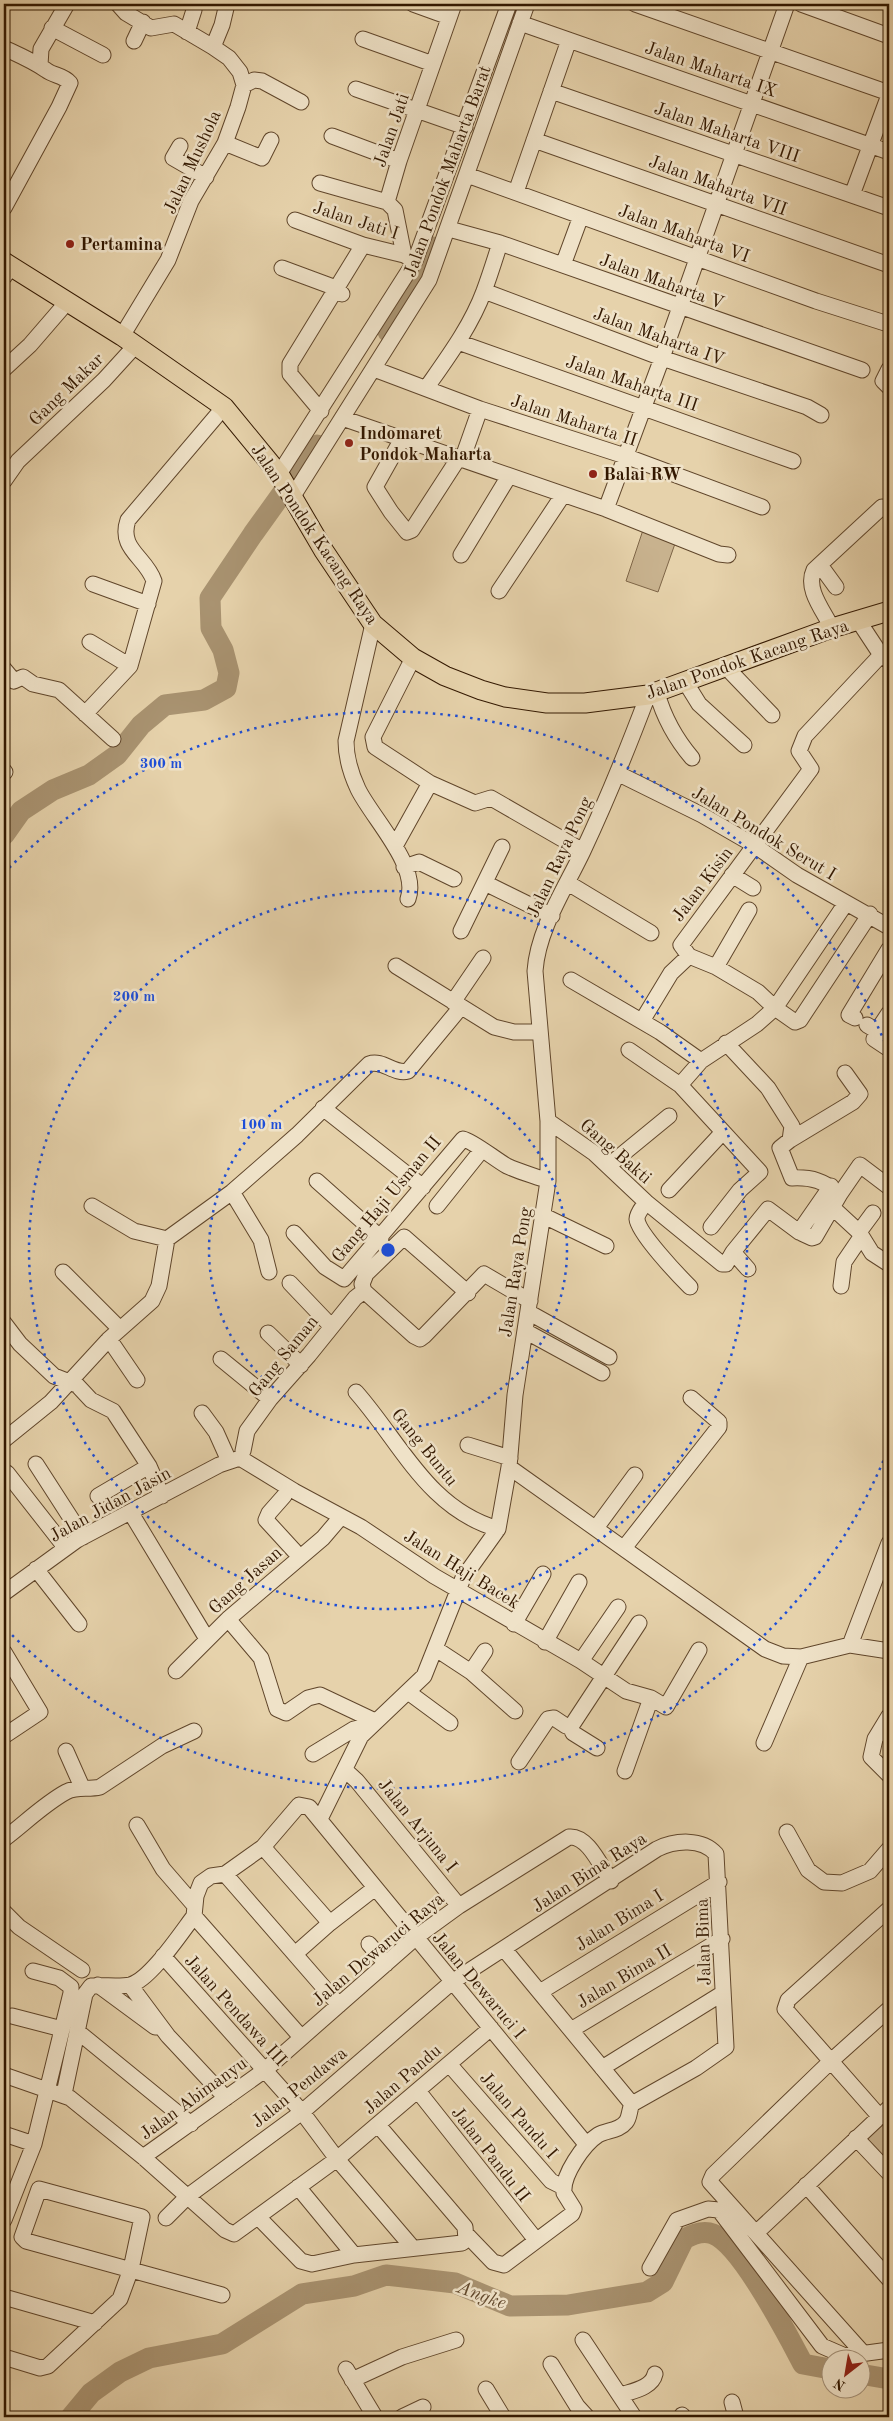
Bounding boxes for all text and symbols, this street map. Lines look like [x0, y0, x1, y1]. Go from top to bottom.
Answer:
street label: Jalan Maharta IX [643, 39, 779, 101]
street label: Jalan Pondok Maharta Barat [401, 63, 495, 280]
street label: Jalan Jati [371, 91, 413, 170]
street label: Jalan Maharta VIII [652, 100, 802, 166]
street label: Jalan Mushola [161, 108, 225, 217]
street label: Jalan Maharta VII [646, 153, 789, 219]
street label: Jalan Jati I [311, 199, 401, 243]
street label: Jalan Maharta VI [616, 202, 752, 266]
place label: Pertamina [80, 236, 163, 254]
marker: Pertamina [64, 238, 76, 250]
street label: Jalan Maharta V [597, 251, 727, 313]
street label: Jalan Maharta IV [591, 305, 727, 369]
street label: Gang Makar [26, 349, 108, 430]
street label: Jalan Maharta III [563, 353, 700, 415]
street label: Jalan Maharta II [508, 392, 639, 450]
place label: Indomaret Pondok Maharta [359, 425, 492, 464]
marker: Indomaret Pondok Maharta [343, 437, 355, 449]
street label: Jalan Pondok Kacang Raya [247, 441, 381, 628]
place label: Balai RW [603, 466, 682, 484]
marker: Balai RW [587, 468, 599, 480]
street label: Jalan Pondok Kacang Raya [644, 617, 851, 703]
text: 300 m [140, 757, 182, 772]
street label: Jalan Pondok Serut I [688, 784, 839, 884]
street label: Jalan Raya Pong [524, 794, 596, 921]
street label: Jalan Kisin [669, 844, 737, 925]
text: 200 m [113, 990, 155, 1005]
street label: Gang Bakti [576, 1116, 655, 1188]
text: 100 m [240, 1118, 282, 1133]
street label: Gang Haji Usman II [329, 1133, 445, 1266]
street label: Jalan Raya Pong [497, 1206, 535, 1338]
centre of rings [379, 1241, 397, 1259]
street label: Gang Saman [246, 1312, 322, 1401]
street label: Gang Buntu [388, 1405, 461, 1490]
street label: Jalan Jidan Jasin [47, 1464, 174, 1546]
street label: Jalan Haji Bacek [400, 1527, 522, 1613]
street label: Gang Jasan [206, 1543, 286, 1618]
street label: Jalan Arjuna I [374, 1776, 460, 1876]
street label: Jalan Bima Raya [529, 1829, 650, 1916]
street label: Jalan Bima I [572, 1887, 667, 1955]
street label: Jalan Dewaruci Raya [309, 1890, 448, 2010]
street label: Jalan Bima [693, 1898, 715, 1986]
street label: Jalan Dewaruci I [428, 1929, 528, 2043]
street label: Jalan Bima II [574, 1942, 675, 2012]
street label: Jalan Pendawa III [181, 1952, 290, 2070]
street label: Jalan Pandu [360, 2041, 445, 2118]
street label: Jalan Pendawa [249, 2044, 351, 2131]
street label: Jalan Abimanyu [137, 2054, 251, 2143]
street label: Jalan Pandu I [476, 2069, 561, 2162]
street label: Jalan Pandu II [448, 2104, 533, 2206]
water label: Angke [453, 2278, 509, 2314]
north arrow [820, 2348, 870, 2398]
text: N [831, 2375, 848, 2393]

